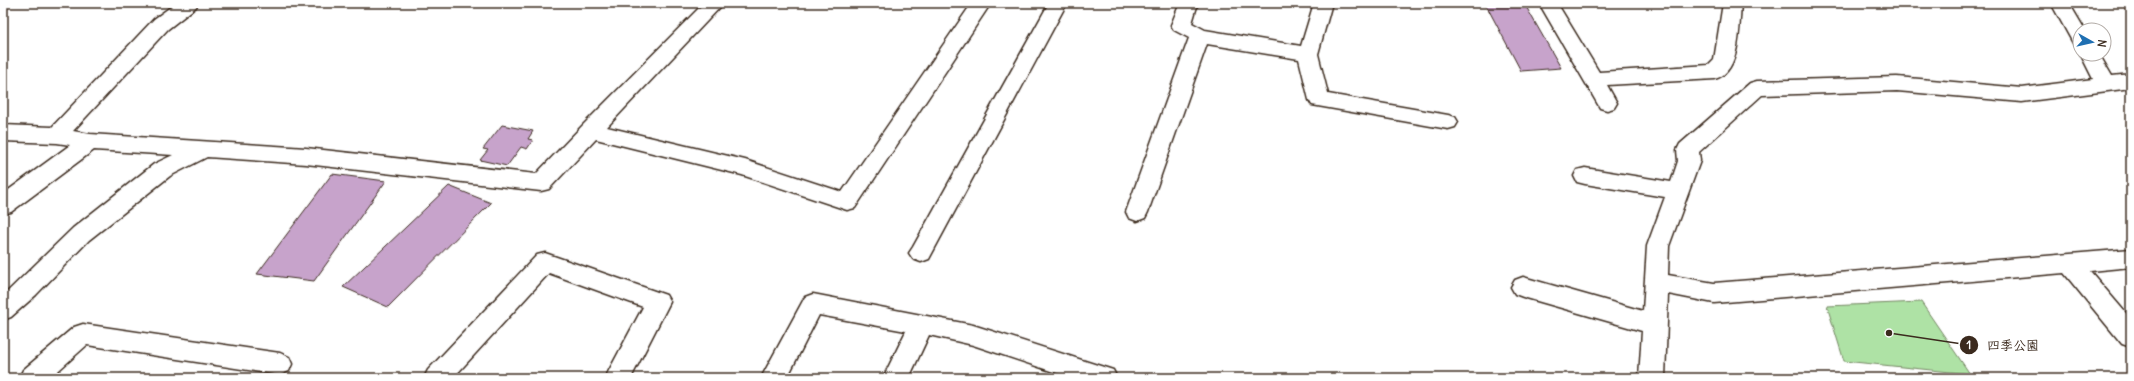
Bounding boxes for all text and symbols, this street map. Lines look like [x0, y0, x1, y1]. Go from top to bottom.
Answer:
north arrow [2072, 22, 2112, 62]
text: N [2094, 39, 2109, 48]
callout: 四季公園 [1959, 333, 2047, 358]
text: 1 [1967, 337, 1971, 352]
text: 四季公園 [1987, 337, 2039, 354]

